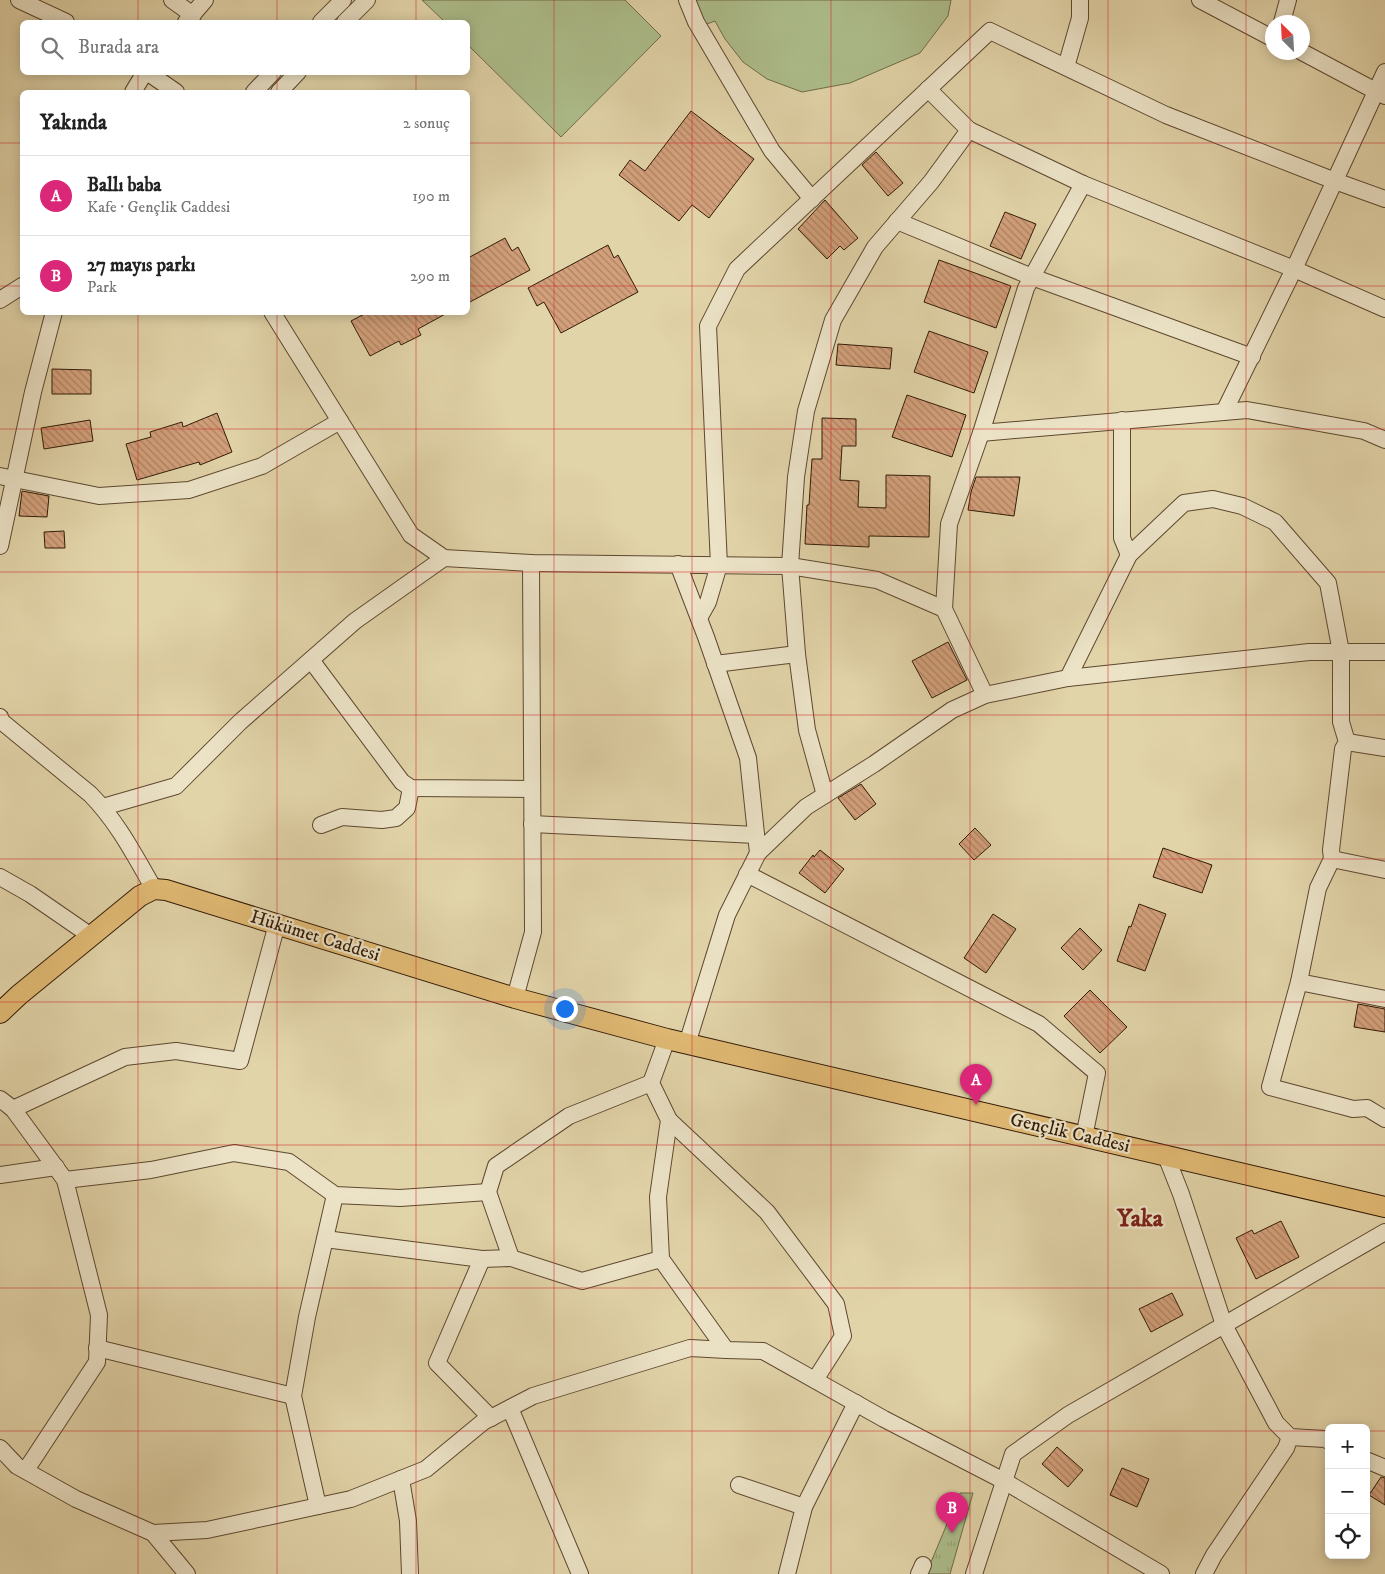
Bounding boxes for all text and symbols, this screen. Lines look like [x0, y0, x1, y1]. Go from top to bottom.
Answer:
north arrow [1265, 15, 1310, 60]
search box [20, 20, 470, 75]
icon: search [38, 34, 66, 62]
text: Burada ara [78, 36, 159, 59]
text: Yakında [40, 110, 107, 136]
text: 2 sonuç [403, 113, 450, 133]
text: Ballı baba [87, 174, 161, 197]
text: A [51, 186, 61, 206]
text: 190 m [412, 186, 450, 206]
text: Kafe · Gençlik Caddesi [87, 197, 230, 217]
text: 27 mayıs parkı [87, 254, 195, 277]
text: B [51, 266, 61, 286]
text: 290 m [410, 266, 450, 286]
text: Park [87, 277, 117, 297]
street label: Hükümet Caddesi [247, 905, 383, 967]
your location [552, 996, 578, 1022]
pin: A [960, 1064, 992, 1105]
street label: Gençlik Caddesi [1008, 1108, 1132, 1158]
district label: Yaka [1116, 1204, 1164, 1234]
map controls [1325, 1424, 1370, 1559]
button: + [1325, 1424, 1370, 1469]
button: − [1325, 1469, 1370, 1514]
pin: B [936, 1492, 968, 1533]
button: locate [1325, 1514, 1370, 1559]

